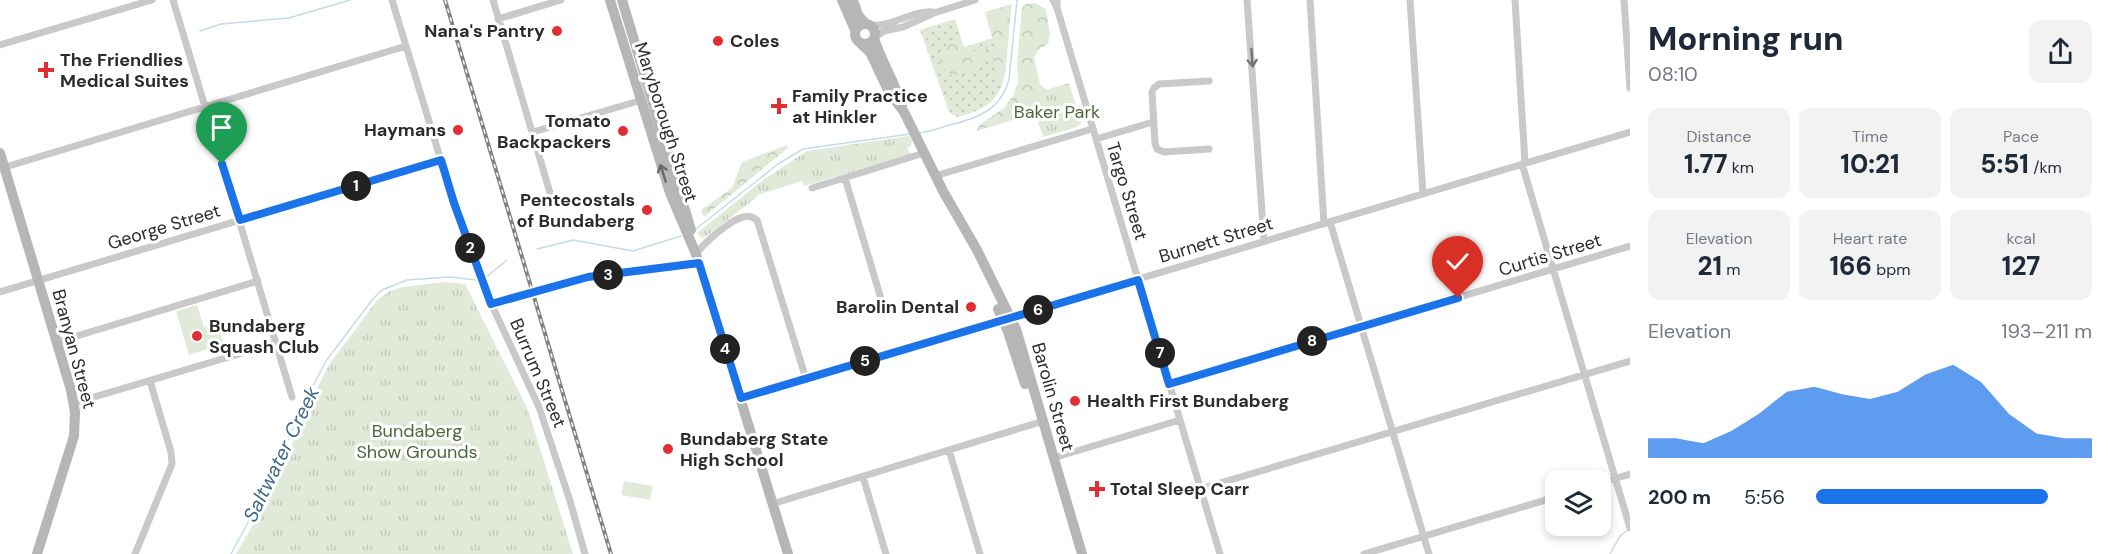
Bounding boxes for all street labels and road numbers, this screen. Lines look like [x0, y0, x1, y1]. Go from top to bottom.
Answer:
street label: Maryborough Street [629, 39, 703, 205]
street label: Targo Street [1101, 139, 1153, 243]
street label: George Street [105, 198, 223, 256]
street label: Burnett Street [1156, 211, 1276, 269]
street label: Curtis Street [1496, 228, 1604, 282]
street label: Branyan Street [47, 287, 101, 411]
street label: Burrum Street [504, 315, 572, 431]
street label: Barolin Street [1026, 340, 1080, 454]

